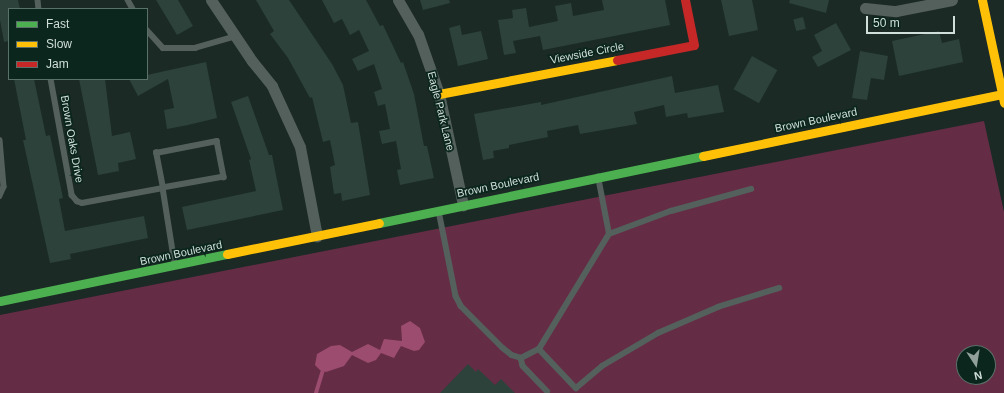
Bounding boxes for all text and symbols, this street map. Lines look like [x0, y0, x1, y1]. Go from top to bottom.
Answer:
legend [8, 8, 148, 80]
scale bar [868, 8, 957, 34]
text: 50 m [873, 16, 900, 30]
text: Fast [46, 17, 69, 31]
text: Slow [46, 37, 72, 51]
street label: Viewside Circle [549, 39, 625, 67]
text: Jam [46, 57, 69, 71]
street label: Eagle Park Lane [425, 70, 457, 152]
street label: Brown Oaks Drive [58, 94, 86, 184]
street label: Brown Boulevard [774, 105, 858, 135]
street label: Brown Boulevard [456, 170, 540, 200]
street label: Brown Boulevard [139, 238, 223, 268]
north arrow [956, 345, 996, 385]
text: N [973, 369, 983, 382]

